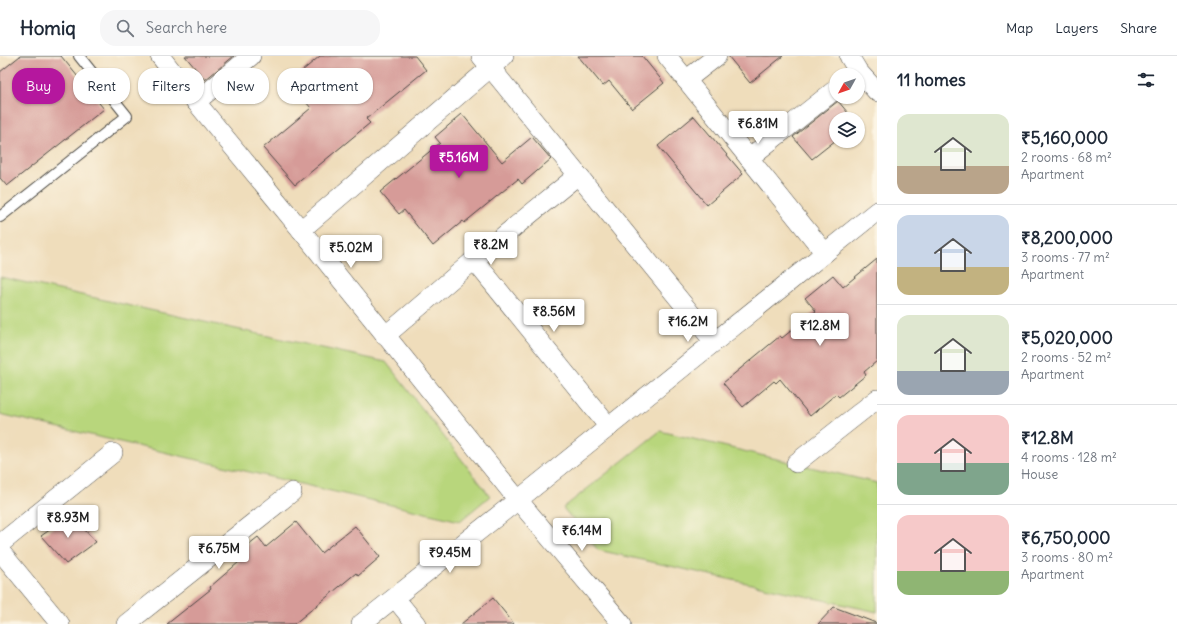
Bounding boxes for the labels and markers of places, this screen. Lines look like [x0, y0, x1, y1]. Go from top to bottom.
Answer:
pin: ₹6.81M [725, 111, 791, 145]
pin: ₹5.16M [426, 145, 492, 179]
pin: ₹8.2M [463, 232, 519, 266]
pin: ₹5.02M [318, 235, 384, 269]
pin: ₹8.56M [521, 299, 587, 333]
pin: ₹16.2M [655, 309, 721, 343]
pin: ₹12.8M [787, 313, 853, 347]
pin: ₹8.93M [35, 505, 101, 539]
pin: ₹6.14M [549, 518, 615, 552]
pin: ₹6.75M [186, 536, 252, 570]
pin: ₹9.45M [417, 540, 483, 574]

